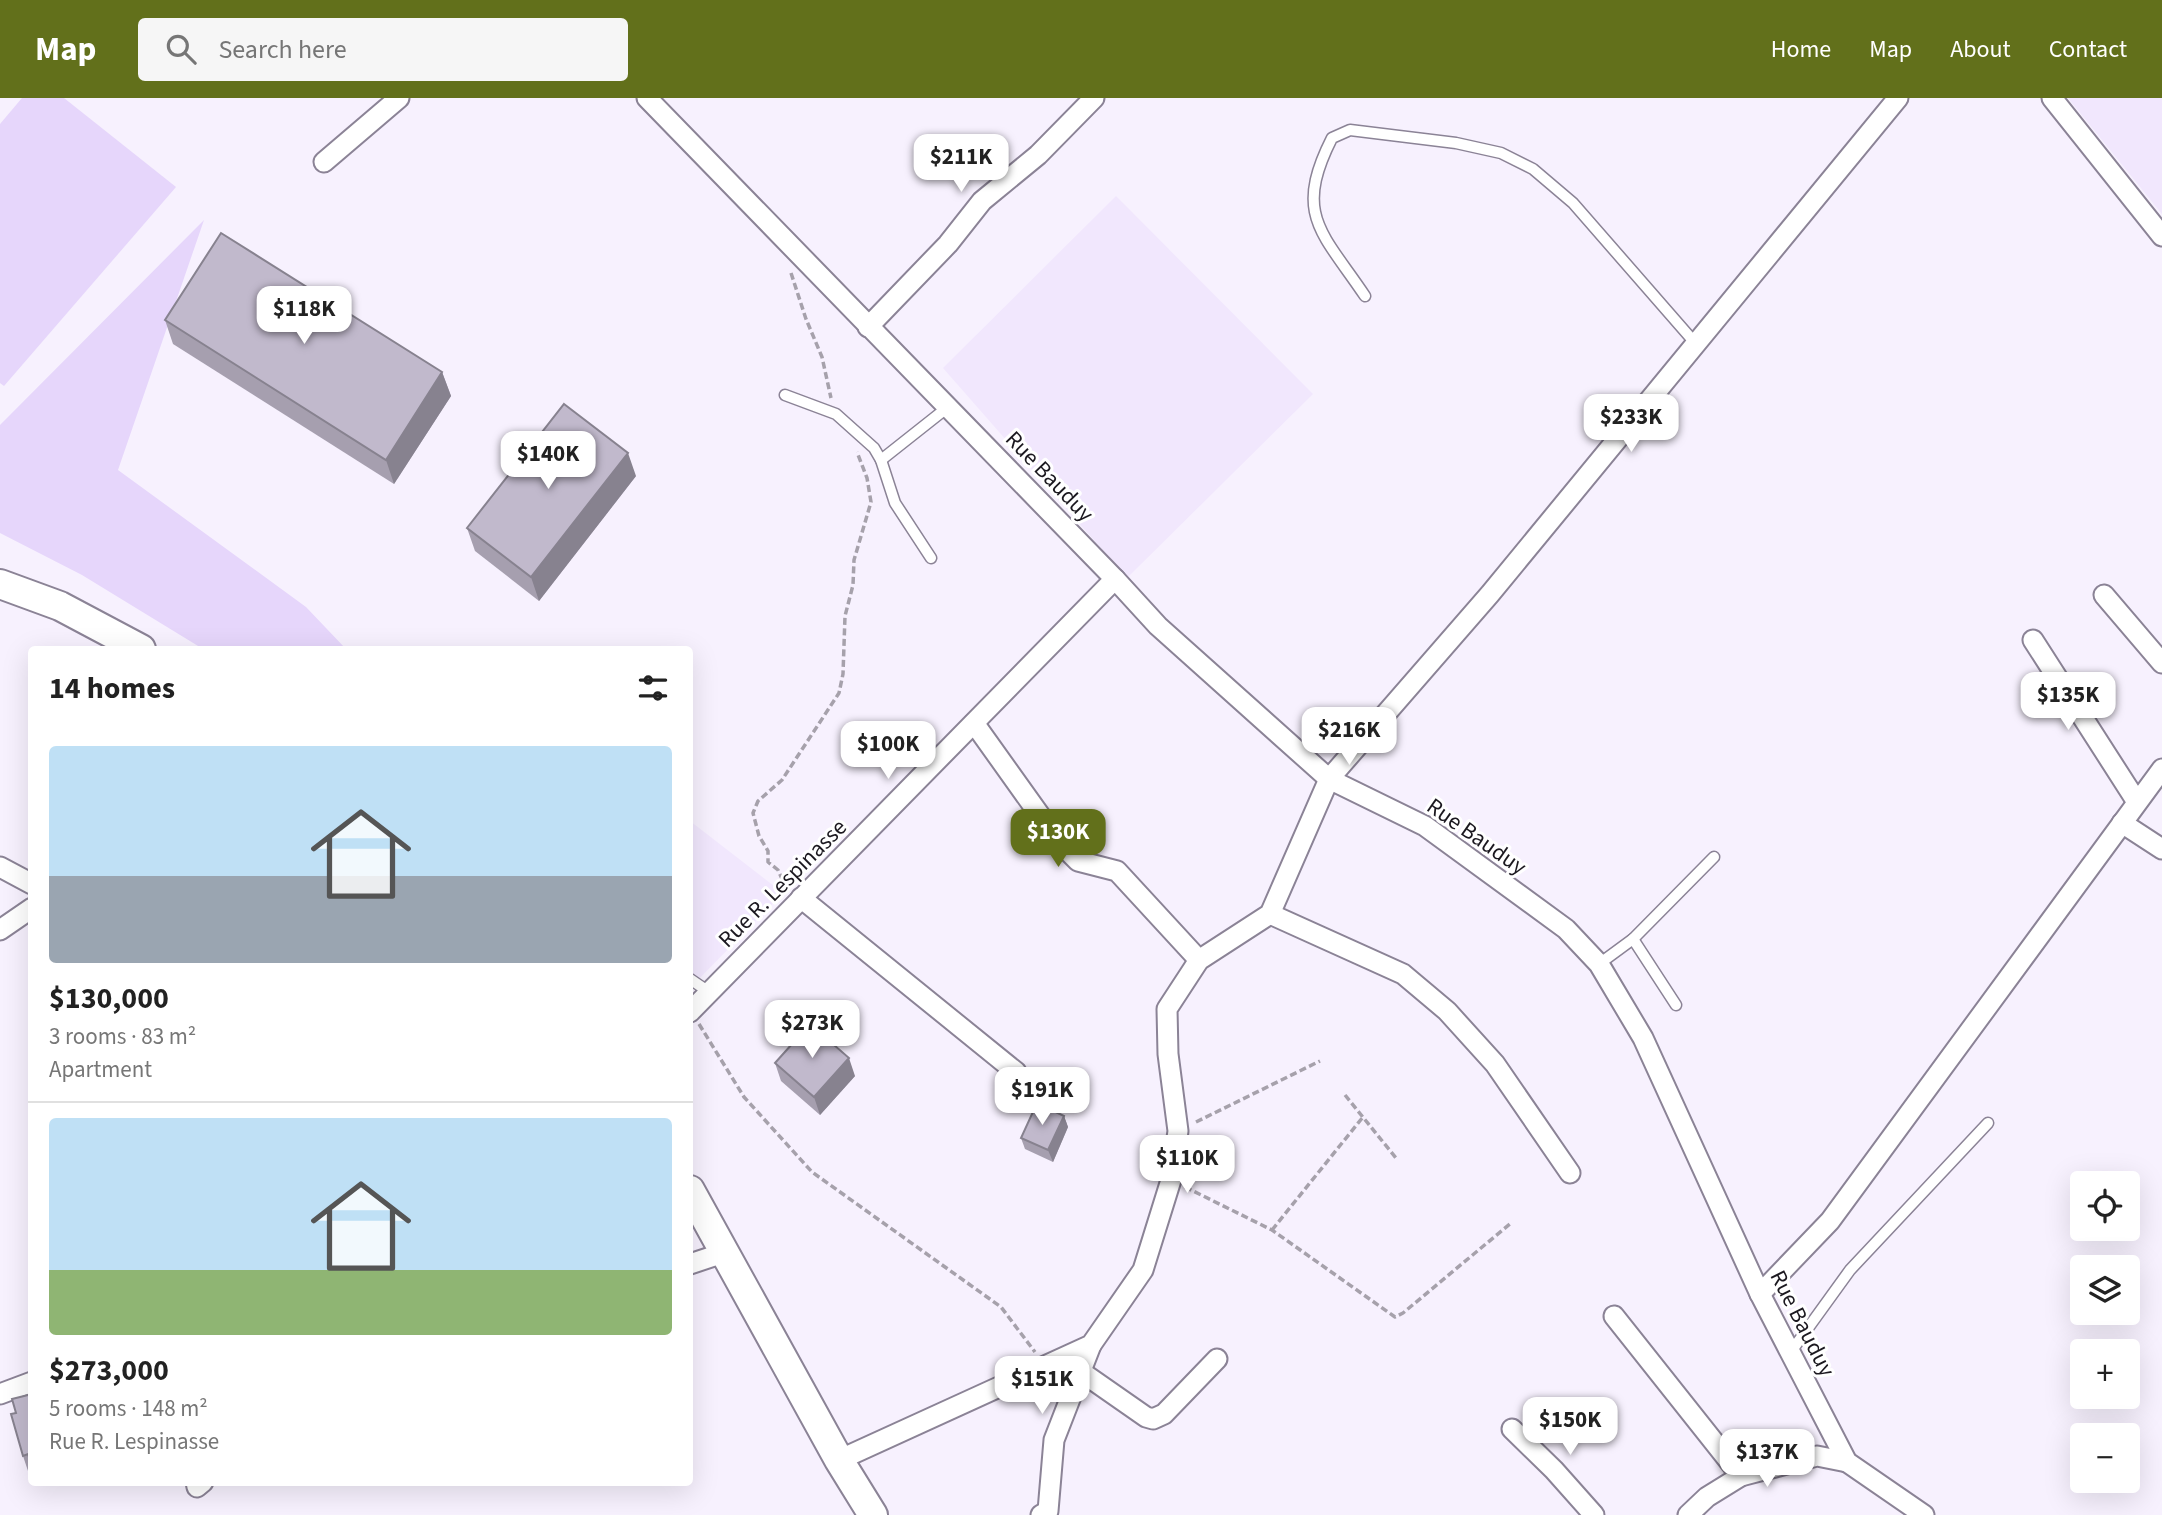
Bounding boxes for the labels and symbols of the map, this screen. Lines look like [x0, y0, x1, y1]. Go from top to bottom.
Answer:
pin: $211K [912, 134, 1010, 194]
pin: $118K [255, 286, 353, 346]
pin: $233K [1582, 394, 1680, 454]
street label: Rue Bauduy [998, 423, 1102, 529]
pin: $140K [499, 432, 597, 491]
pin: $135K [2019, 672, 2117, 732]
pin: $216K [1300, 708, 1398, 767]
pin: $100K [839, 722, 937, 781]
street label: Rue Bauduy [1420, 790, 1534, 883]
pin: $130K [1009, 810, 1107, 869]
street label: Rue R. Lespinasse [710, 811, 854, 955]
pin: $273K [763, 1000, 861, 1060]
pin: $191K [993, 1068, 1091, 1127]
pin: $110K [1138, 1136, 1236, 1195]
street label: Rue Bauduy [1762, 1264, 1844, 1382]
pin: $151K [993, 1356, 1091, 1416]
pin: $150K [1521, 1398, 1619, 1457]
pin: $137K [1718, 1430, 1816, 1489]

